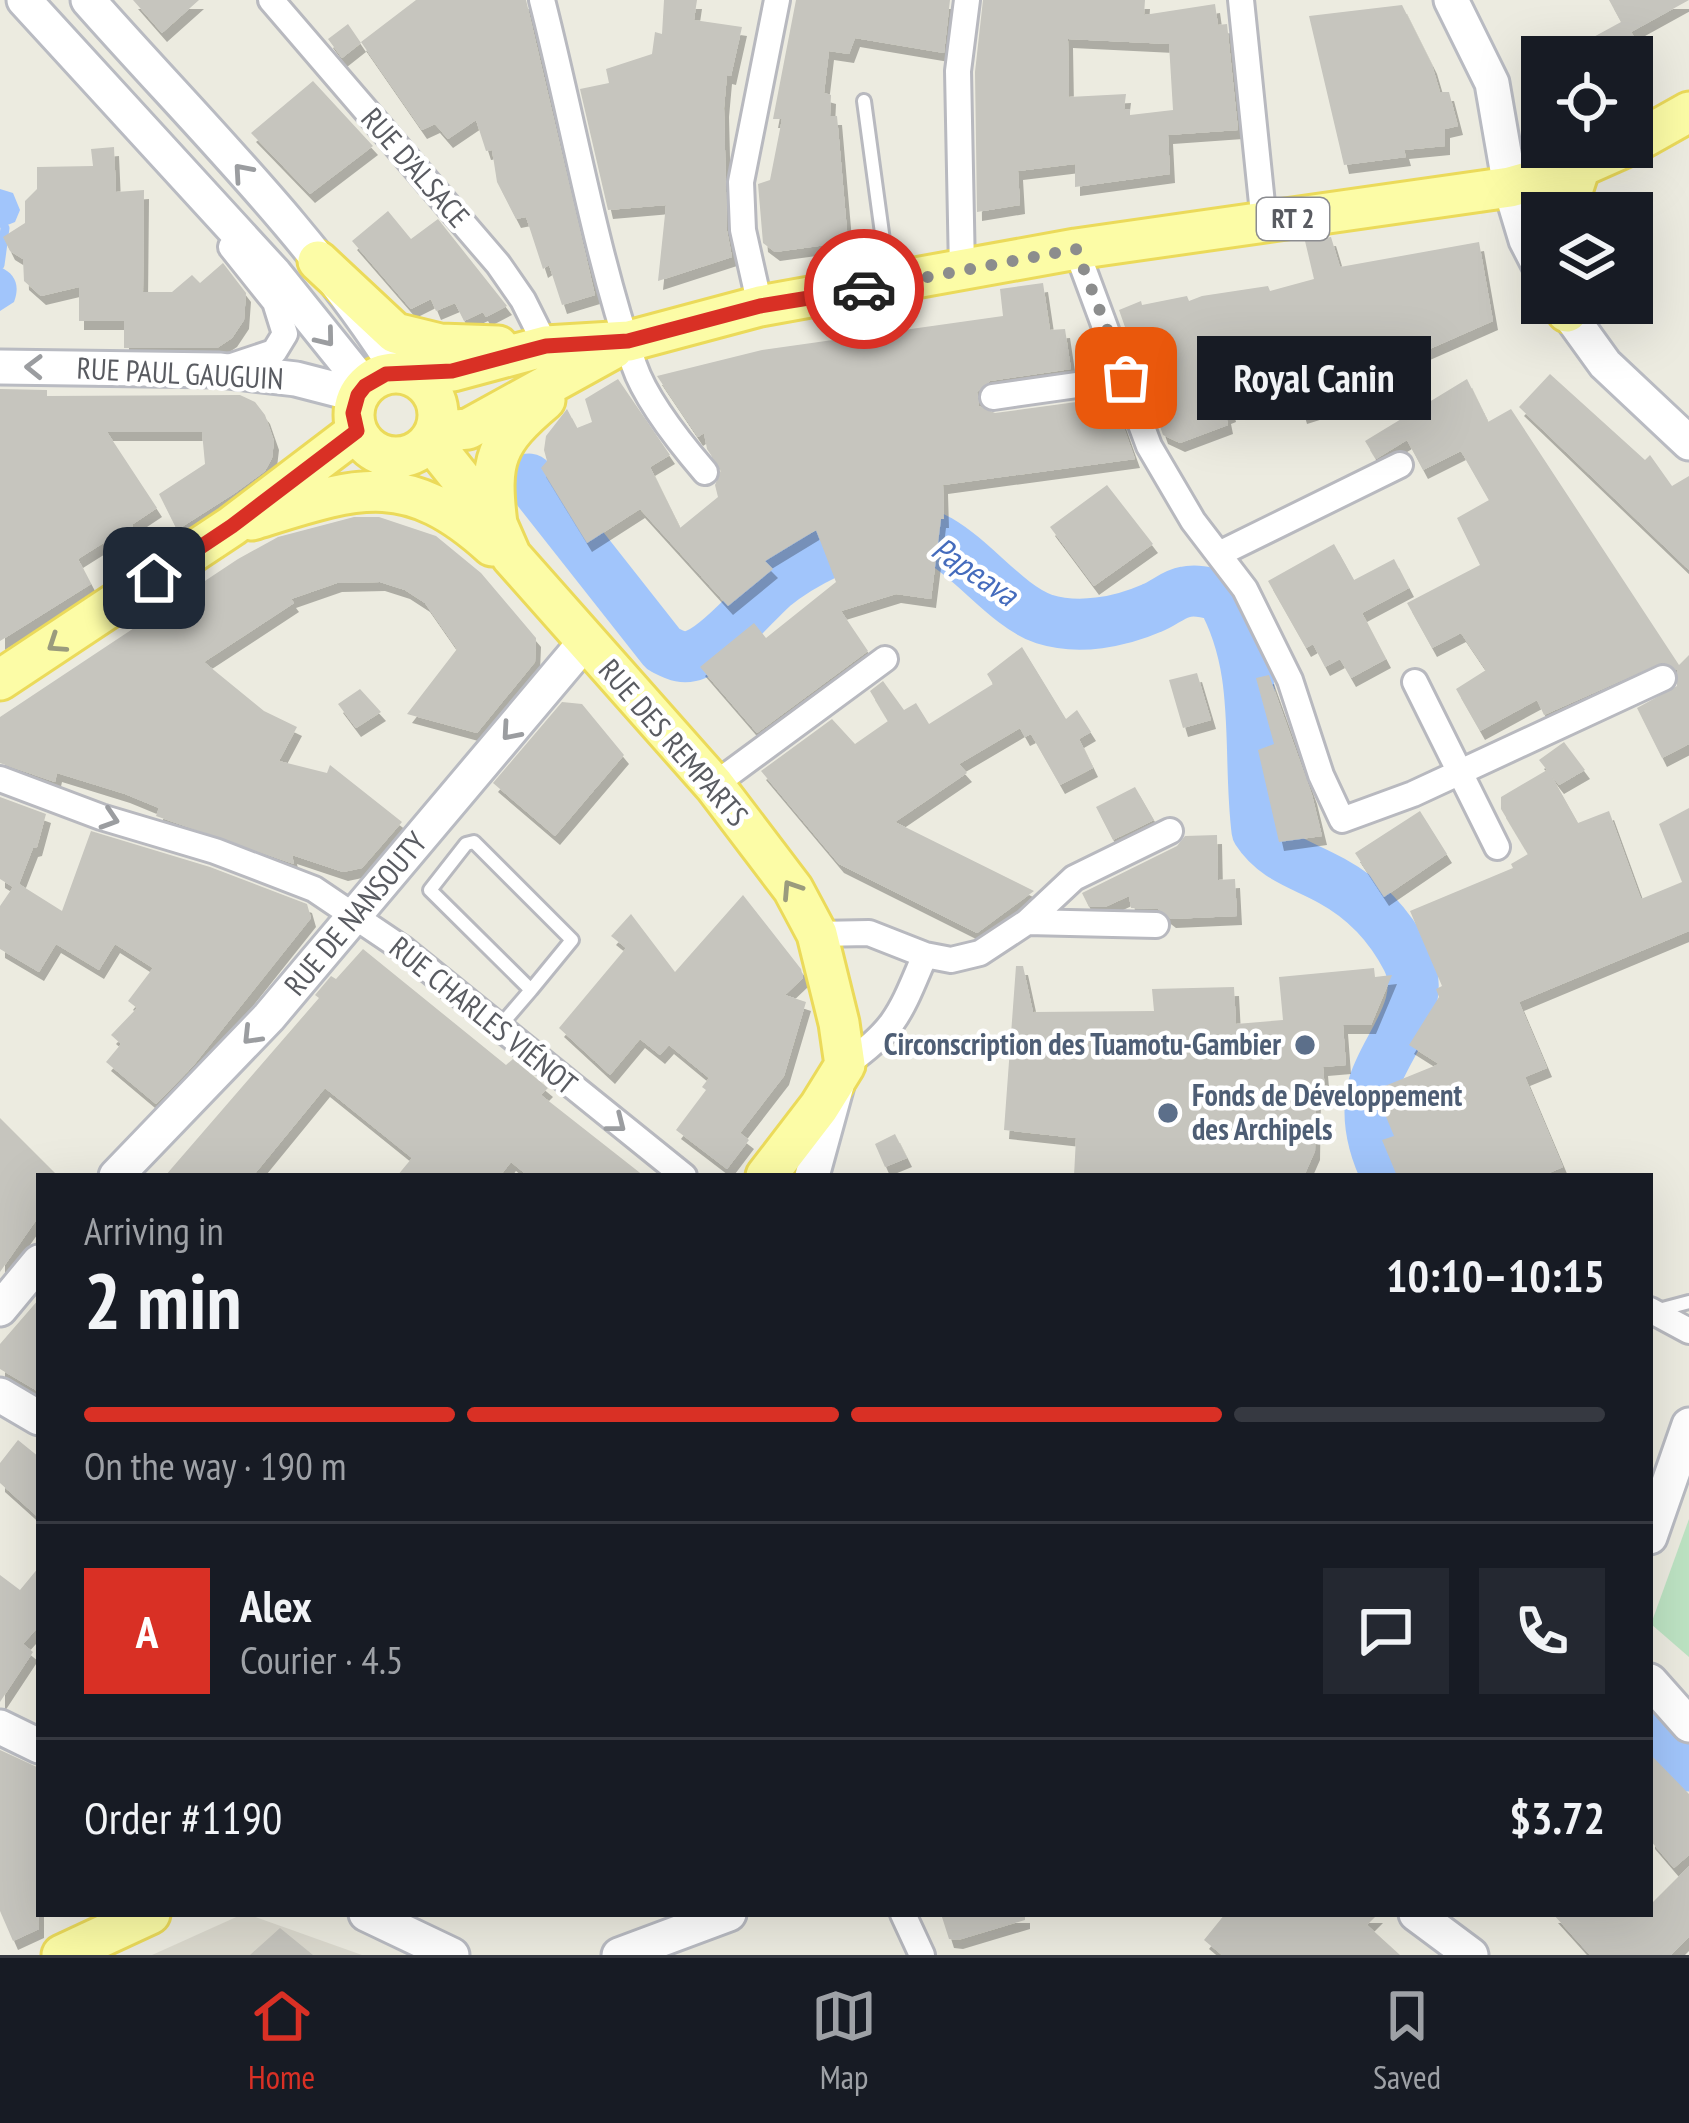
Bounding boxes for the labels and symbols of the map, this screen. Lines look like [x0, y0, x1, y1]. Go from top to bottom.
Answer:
street label: RUE D'ALSACE [353, 99, 479, 235]
one-way arrow [235, 164, 256, 185]
road number: RT 2 [1257, 198, 1329, 240]
courier [804, 229, 924, 349]
one-way arrow [311, 324, 333, 346]
pin [1075, 327, 1177, 429]
callout: Royal Canin [1198, 336, 1432, 420]
street label: RUE PAUL GAUGUIN [76, 348, 284, 397]
one-way arrow [24, 355, 43, 381]
water label: Papeava [924, 526, 1028, 616]
pin [103, 527, 205, 629]
one-way arrow [47, 630, 69, 652]
street label: RUE DES REMPARTS [591, 650, 757, 834]
one-way arrow [502, 718, 524, 740]
one-way arrow [99, 804, 120, 829]
street label: RUE DE NANSOUTY [275, 823, 435, 1003]
one-way arrow [783, 880, 806, 902]
street label: RUE CHARLES VIÉNOT [382, 927, 586, 1102]
one-way arrow [243, 1022, 265, 1044]
place label: Circonscription des Tuamotu-Gambier [884, 1024, 1281, 1063]
marker: Circonscription des Tuamotu-Gambier [1292, 1032, 1318, 1058]
place label: Fonds de Développement des Archipels [1192, 1075, 1462, 1148]
marker: Fonds de Développement des Archipels [1155, 1100, 1181, 1126]
one-way arrow [604, 1109, 626, 1131]

